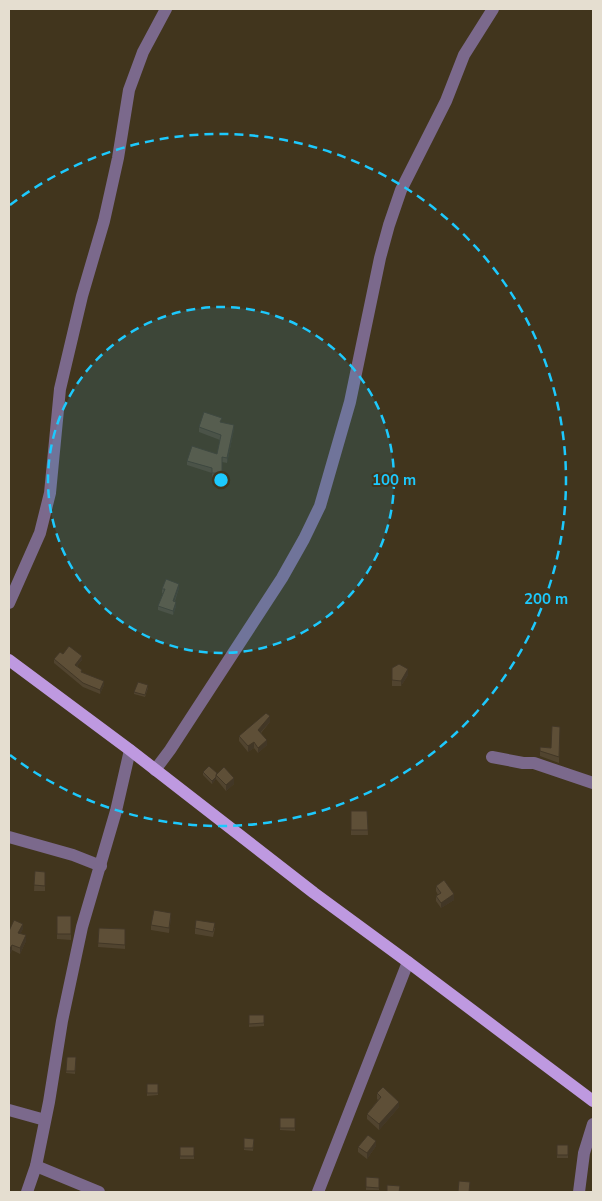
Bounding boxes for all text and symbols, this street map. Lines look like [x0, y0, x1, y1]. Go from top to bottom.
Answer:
text: 100 m [372, 470, 416, 490]
centre of rings [212, 471, 230, 489]
text: 200 m [524, 589, 568, 609]

